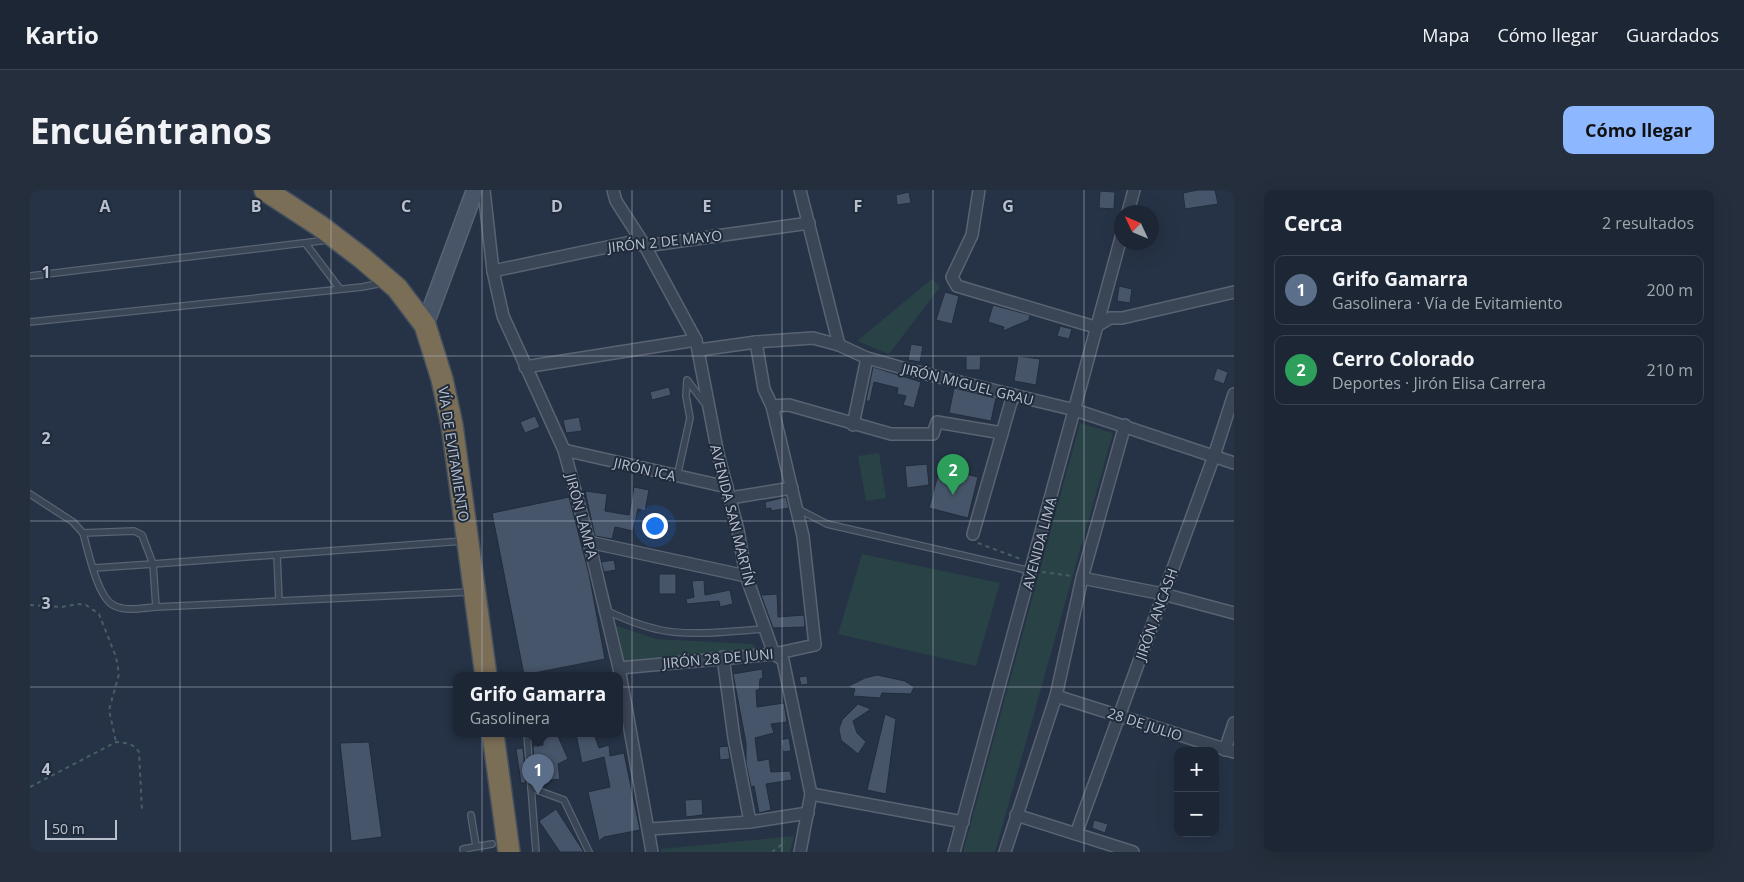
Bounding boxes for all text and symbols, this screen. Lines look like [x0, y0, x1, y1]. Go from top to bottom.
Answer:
text: Kartio [25, 18, 99, 51]
text: Mapa [1422, 23, 1469, 47]
text: Cómo llegar [1497, 23, 1598, 47]
text: Guardados [1626, 23, 1719, 47]
button: Cómo llegar [1563, 106, 1714, 154]
text: Encuéntranos [30, 107, 272, 154]
text: A [99, 195, 111, 217]
text: B [251, 195, 261, 217]
text: C [401, 195, 411, 217]
text: D [551, 195, 563, 217]
text: E [703, 195, 712, 217]
text: F [854, 195, 862, 217]
text: G [1002, 195, 1014, 217]
north arrow [1114, 205, 1159, 250]
text: Cerca [1284, 209, 1343, 237]
text: 2 resultados [1602, 212, 1694, 234]
street label: JIRÓN 2 DE MAYO [605, 226, 723, 257]
text: 1 [41, 261, 51, 283]
text: Grifo Gamarra [1332, 266, 1468, 292]
text: 1 [1296, 279, 1306, 301]
text: 200 m [1647, 279, 1693, 301]
text: Gasolinera · Vía de Evitamiento [1332, 292, 1563, 314]
text: Cerro Colorado [1332, 346, 1475, 372]
street label: JIRÓN MIGUEL GRAU [898, 358, 1036, 410]
text: 2 [1296, 359, 1306, 381]
text: 210 m [1647, 359, 1693, 381]
text: Deportes · Jirón Elisa Carrera [1332, 372, 1546, 394]
street label: VÍA DE EVITAMIENTO [434, 385, 474, 523]
text: 2 [41, 427, 51, 449]
street label: AVENIDA SAN MARTÍN [706, 442, 760, 588]
street label: JIRÓN ICA [610, 452, 678, 485]
pin: 2 [937, 454, 969, 495]
street label: JIRÓN LAMPA [561, 469, 603, 561]
street label: AVENIDA LIMA [1018, 495, 1060, 591]
your location [642, 513, 668, 539]
street label: JIRÓN ANCASH [1130, 565, 1181, 664]
text: 3 [41, 592, 51, 614]
street label: JIRÓN 28 DE JUNI [660, 644, 774, 672]
popup [453, 672, 623, 737]
text: Grifo Gamarra [470, 681, 606, 707]
street label: 28 DE JULIO [1105, 703, 1185, 745]
text: Gasolinera [470, 707, 550, 729]
map controls [1174, 747, 1219, 837]
button: + [1174, 747, 1219, 792]
pin: 1 [522, 754, 554, 795]
text: 4 [41, 758, 51, 780]
button: − [1174, 792, 1219, 837]
scale bar [45, 817, 118, 840]
text: 50 m [52, 819, 85, 838]

